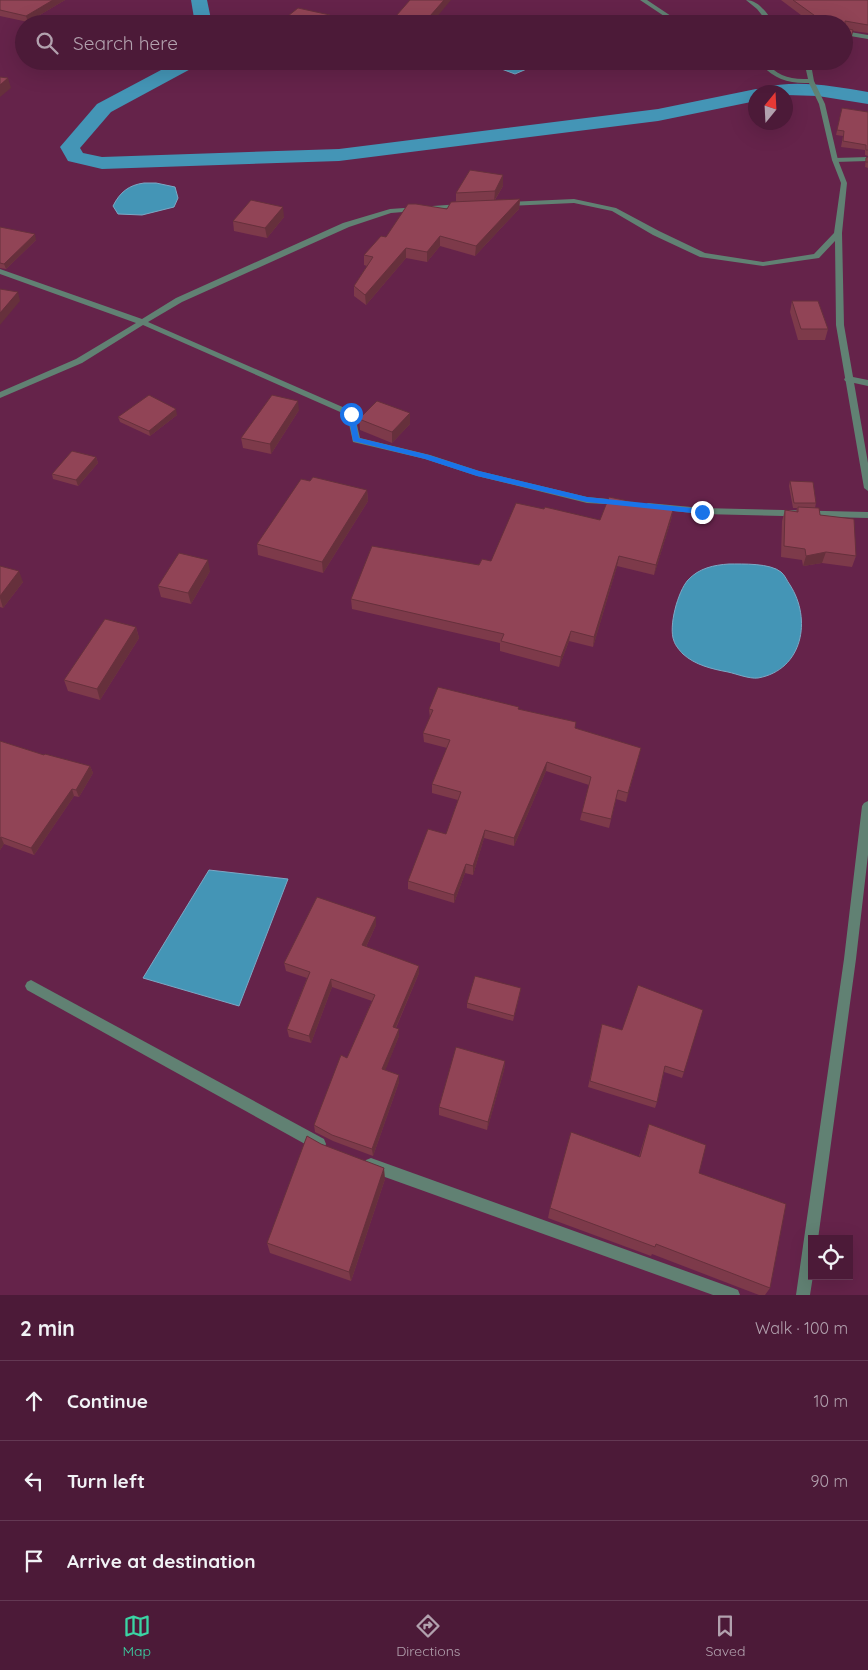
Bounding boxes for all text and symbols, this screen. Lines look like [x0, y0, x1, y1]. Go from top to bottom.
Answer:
search box [15, 15, 853, 70]
icon: search [33, 29, 61, 57]
text: Search here [73, 31, 178, 55]
north arrow [748, 85, 793, 130]
route start [340, 403, 363, 426]
route end [691, 501, 714, 524]
map controls [808, 1235, 853, 1280]
button: locate [808, 1235, 853, 1280]
text: 2 min [20, 1315, 75, 1341]
text: Walk · 100 m [755, 1318, 848, 1338]
icon: ahead [20, 1387, 48, 1415]
text: Continue [67, 1389, 148, 1413]
text: 10 m [814, 1391, 848, 1411]
icon: left [20, 1467, 48, 1495]
text: Turn left [67, 1469, 145, 1493]
text: 90 m [811, 1471, 848, 1491]
icon: arrive [20, 1547, 48, 1575]
text: Arrive at destination [67, 1549, 256, 1573]
tab: Map [123, 1612, 151, 1660]
tab: Directions [396, 1612, 460, 1660]
tab: Saved [705, 1612, 745, 1660]

